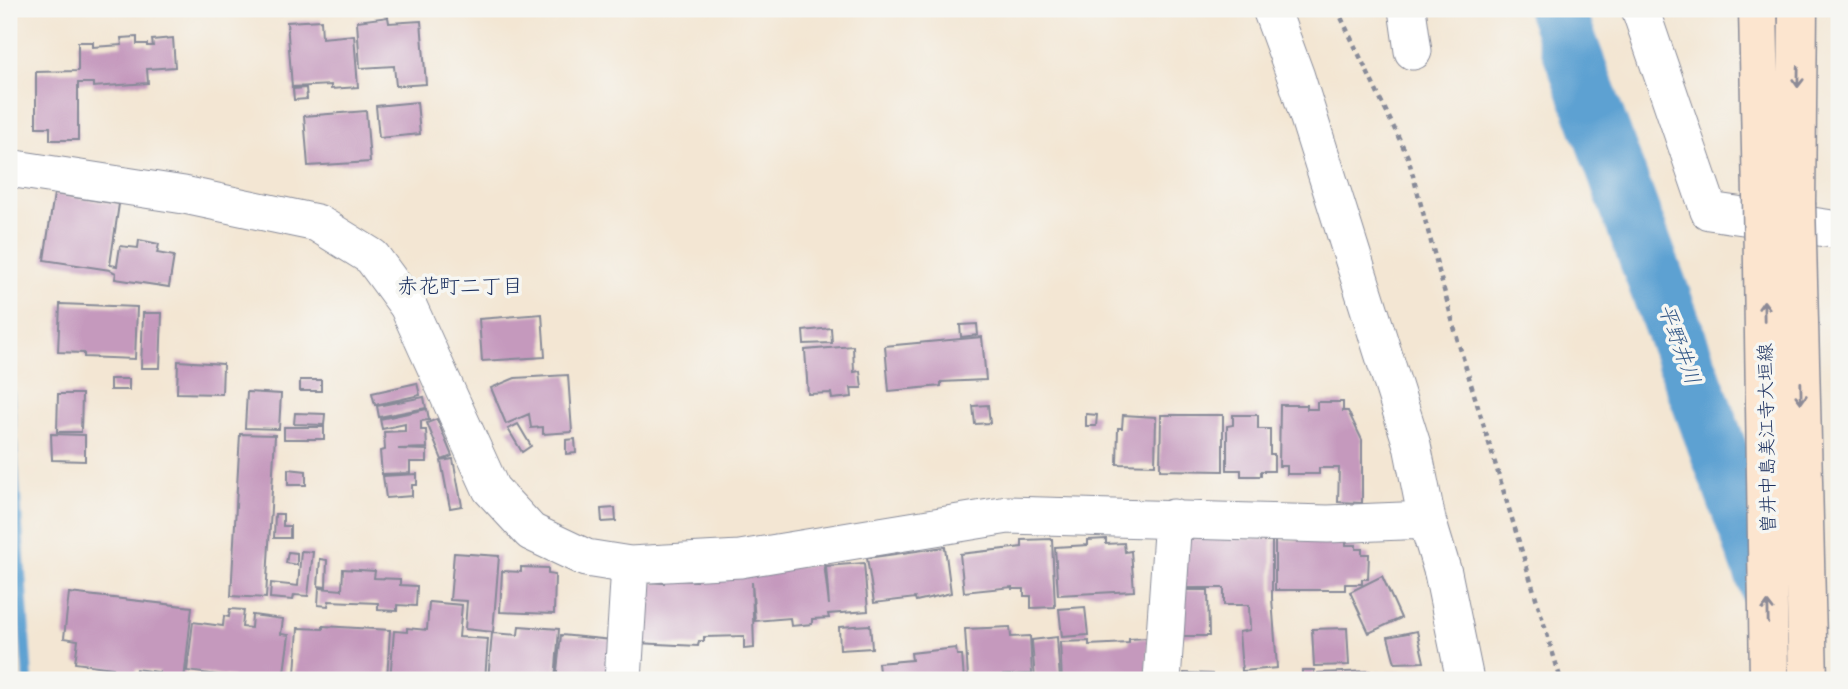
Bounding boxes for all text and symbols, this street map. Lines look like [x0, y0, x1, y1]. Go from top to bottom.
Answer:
one-way arrow [1791, 65, 1804, 88]
district label: 赤花町二丁目 [397, 271, 523, 300]
water label: 平野井川 [1652, 300, 1708, 388]
one-way arrow [1757, 300, 1771, 323]
street label: 曽井中島美江寺大垣線 [1751, 343, 1781, 533]
one-way arrow [1794, 381, 1808, 404]
one-way arrow [1762, 601, 1775, 624]

